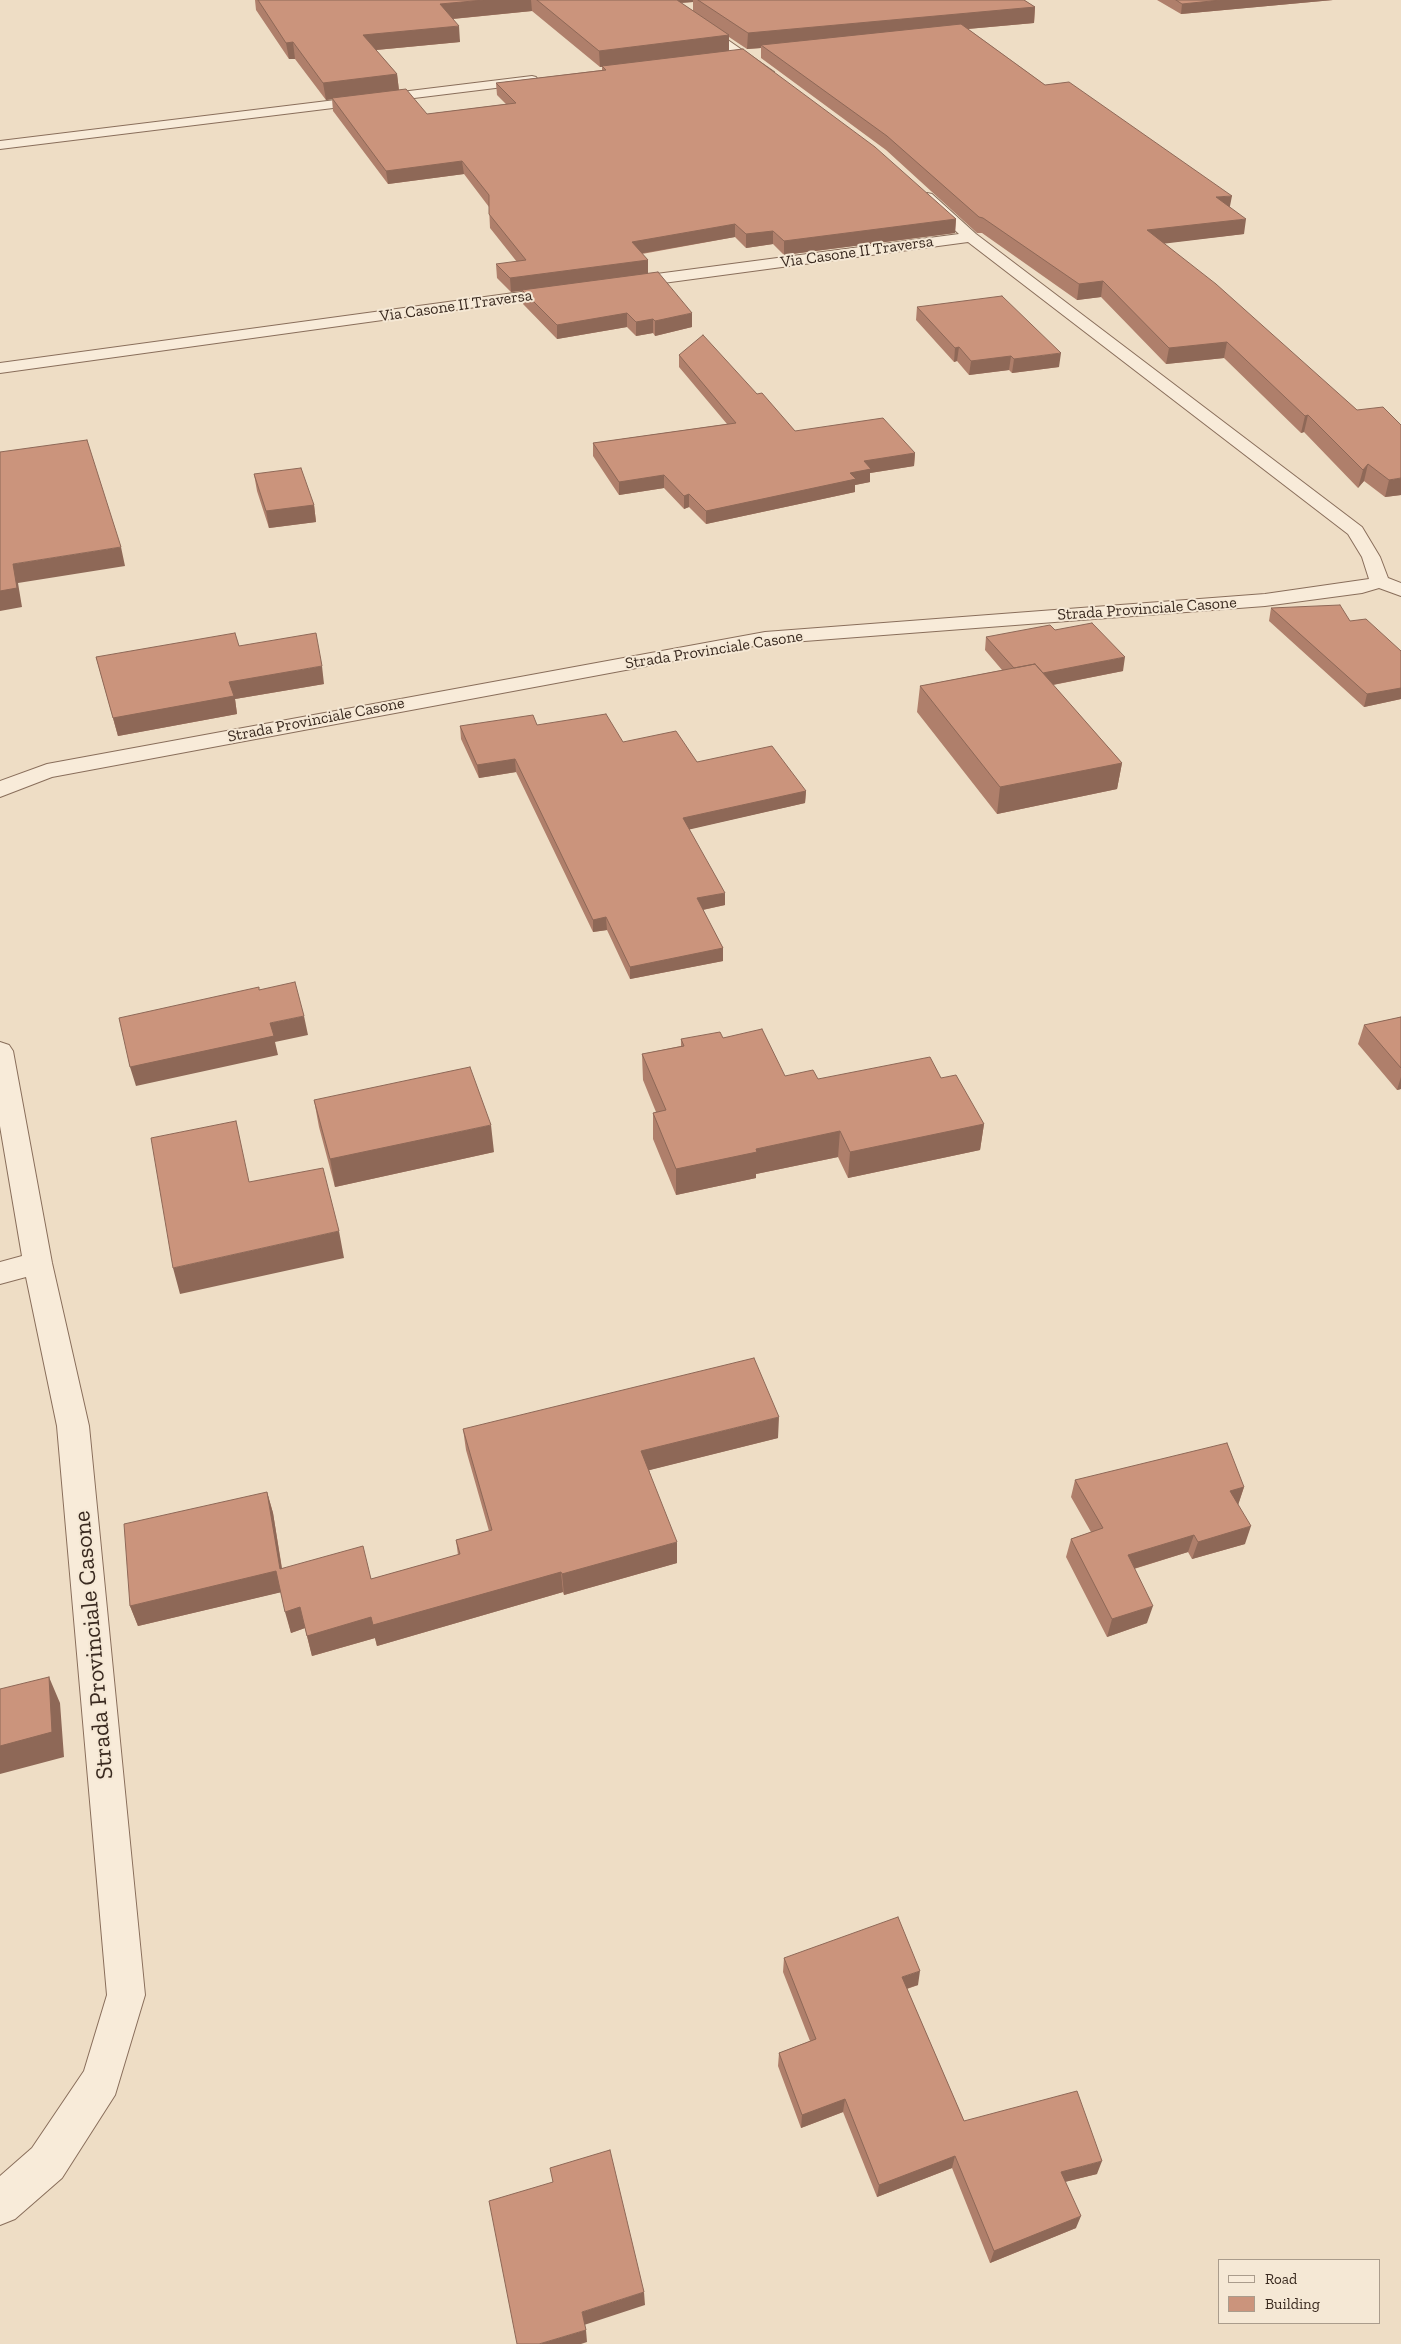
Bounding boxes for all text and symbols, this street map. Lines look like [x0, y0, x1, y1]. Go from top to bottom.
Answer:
street label: Via Casone II Traversa [779, 232, 935, 272]
street label: Via Casone II Traversa [378, 286, 534, 326]
street label: Strada Provinciale Casone [1057, 593, 1237, 625]
street label: Strada Provinciale Casone [624, 626, 804, 674]
street label: Strada Provinciale Casone [226, 693, 406, 747]
street label: Strada Provinciale Casone [68, 1509, 120, 1781]
legend [1218, 2259, 1381, 2324]
text: Road [1265, 2270, 1297, 2288]
text: Building [1265, 2295, 1320, 2313]

